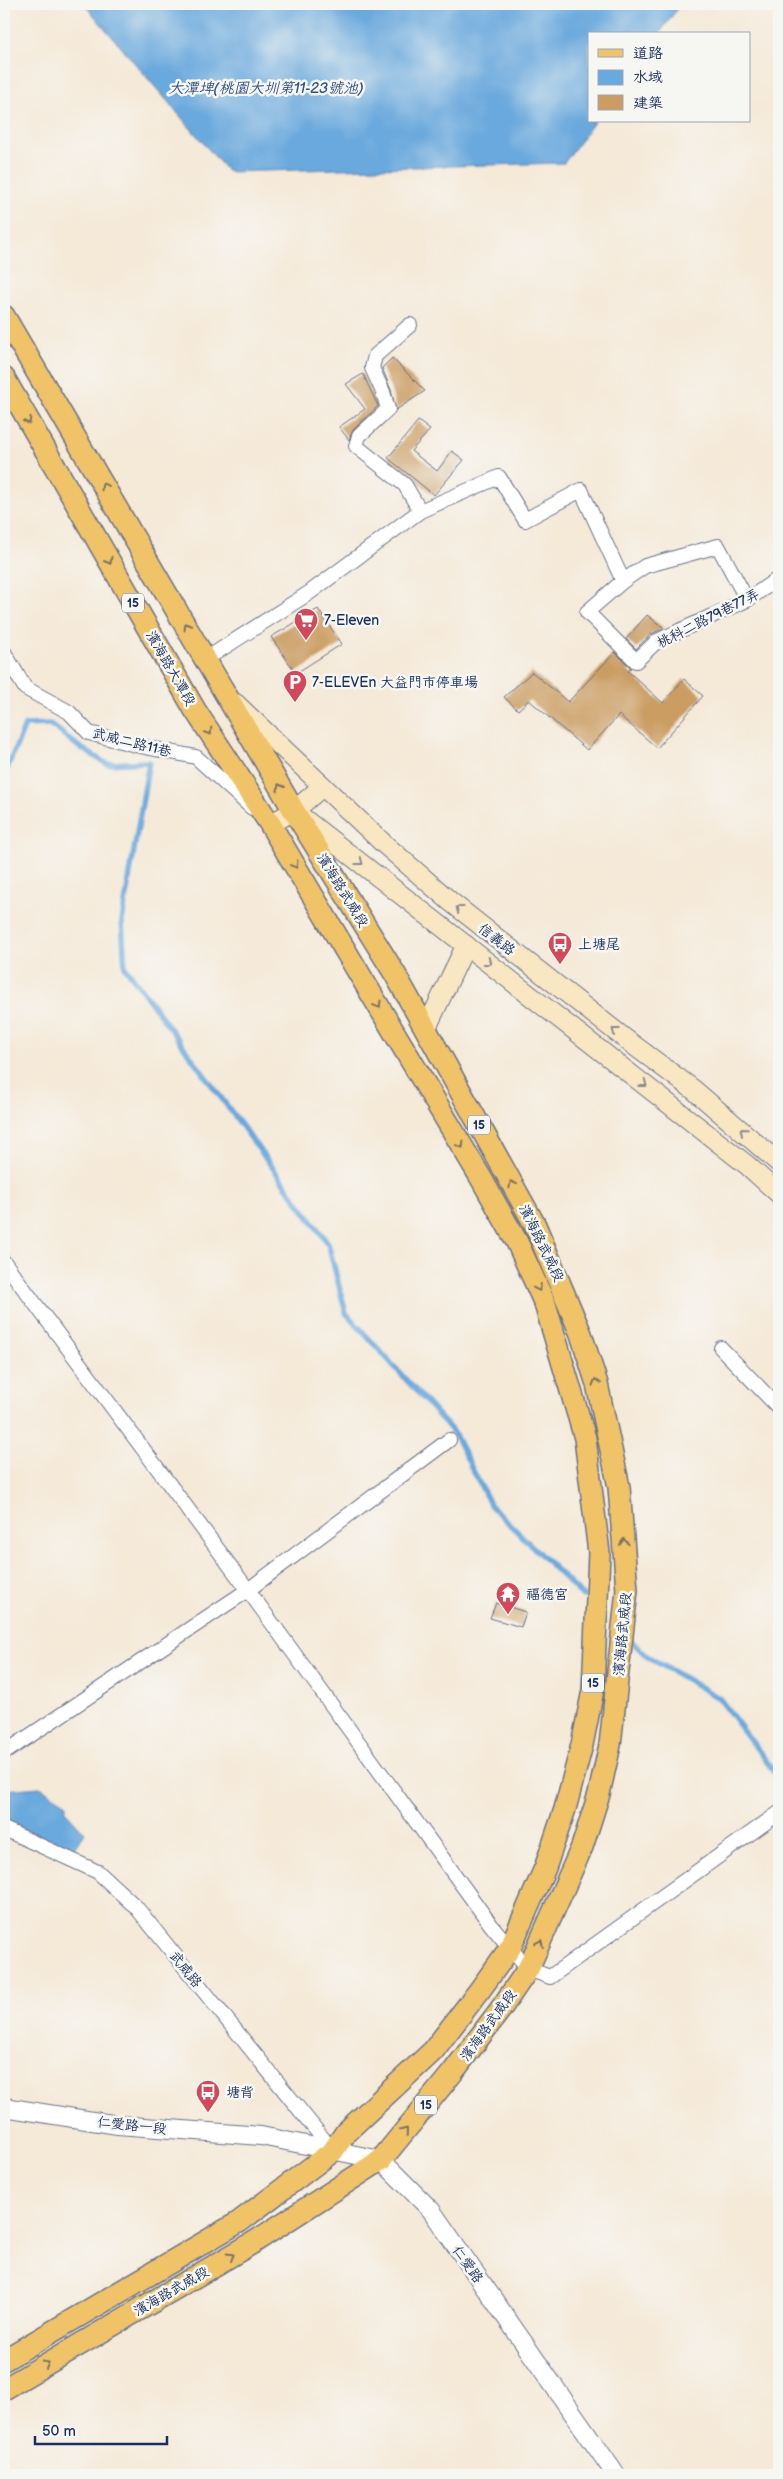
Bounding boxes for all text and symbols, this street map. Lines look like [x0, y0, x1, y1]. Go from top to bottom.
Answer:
legend [588, 32, 750, 122]
text: 道路 [633, 44, 663, 63]
text: 水域 [633, 68, 663, 87]
water label: 大潭埤(桃園大圳第11-23號池) [168, 79, 364, 98]
text: 建築 [633, 94, 663, 113]
one-way arrow [22, 415, 32, 424]
one-way arrow [101, 482, 111, 491]
one-way arrow [103, 556, 113, 565]
street label: 桃科二路79巷77弄 [654, 585, 762, 652]
road number: 15 [122, 594, 144, 612]
supermarket icon: 7-Eleven [293, 607, 319, 641]
place label: 7-Eleven [324, 612, 379, 629]
one-way arrow [183, 622, 193, 631]
street label: 濱海路大潭段 [142, 628, 199, 709]
parking icon: 7-ELEVEn 大益門市停車場 [282, 669, 308, 703]
place label: 7-ELEVEn 大益門市停車場 [312, 674, 478, 691]
street label: 武威二路11巷 [91, 724, 174, 761]
one-way arrow [203, 726, 212, 735]
one-way arrow [277, 784, 287, 793]
street label: 濱海路武威段 [313, 850, 372, 930]
one-way arrow [354, 857, 363, 865]
one-way arrow [288, 860, 298, 869]
one-way arrow [456, 906, 465, 915]
street label: 信義路 [475, 920, 518, 959]
bus stop icon: 上塘尾 [547, 931, 573, 965]
place label: 上塘尾 [578, 936, 620, 953]
one-way arrow [482, 957, 491, 965]
one-way arrow [371, 1000, 381, 1009]
one-way arrow [611, 1028, 621, 1037]
one-way arrow [638, 1079, 647, 1087]
road number: 15 [468, 1116, 490, 1134]
one-way arrow [739, 1128, 748, 1137]
one-way arrow [455, 1139, 464, 1148]
one-way arrow [509, 1181, 519, 1190]
street label: 濱海路武威段 [515, 1202, 568, 1285]
one-way arrow [531, 1283, 542, 1292]
one-way arrow [591, 1377, 602, 1386]
one-way arrow [618, 1537, 629, 1545]
temple icon: 福德宮 [495, 1581, 521, 1615]
place label: 福德宮 [526, 1586, 568, 1603]
street label: 濱海路武威段 [610, 1591, 635, 1677]
road number: 15 [582, 1674, 604, 1692]
one-way arrow [534, 1939, 545, 1948]
street label: 武威路 [166, 1948, 205, 1991]
street label: 濱海路武威段 [457, 1986, 520, 2064]
bus stop icon: 塘背 [195, 2079, 221, 2113]
place label: 塘背 [226, 2084, 254, 2101]
road number: 15 [415, 2096, 437, 2114]
street label: 仁愛路一段 [96, 2113, 168, 2138]
one-way arrow [399, 2128, 408, 2137]
street label: 仁愛路 [449, 2242, 487, 2286]
one-way arrow [226, 2252, 235, 2262]
street label: 濱海路武威段 [131, 2263, 212, 2320]
one-way arrow [40, 2360, 49, 2370]
scale bar [35, 2414, 168, 2446]
text: 50 m [42, 2422, 76, 2441]

